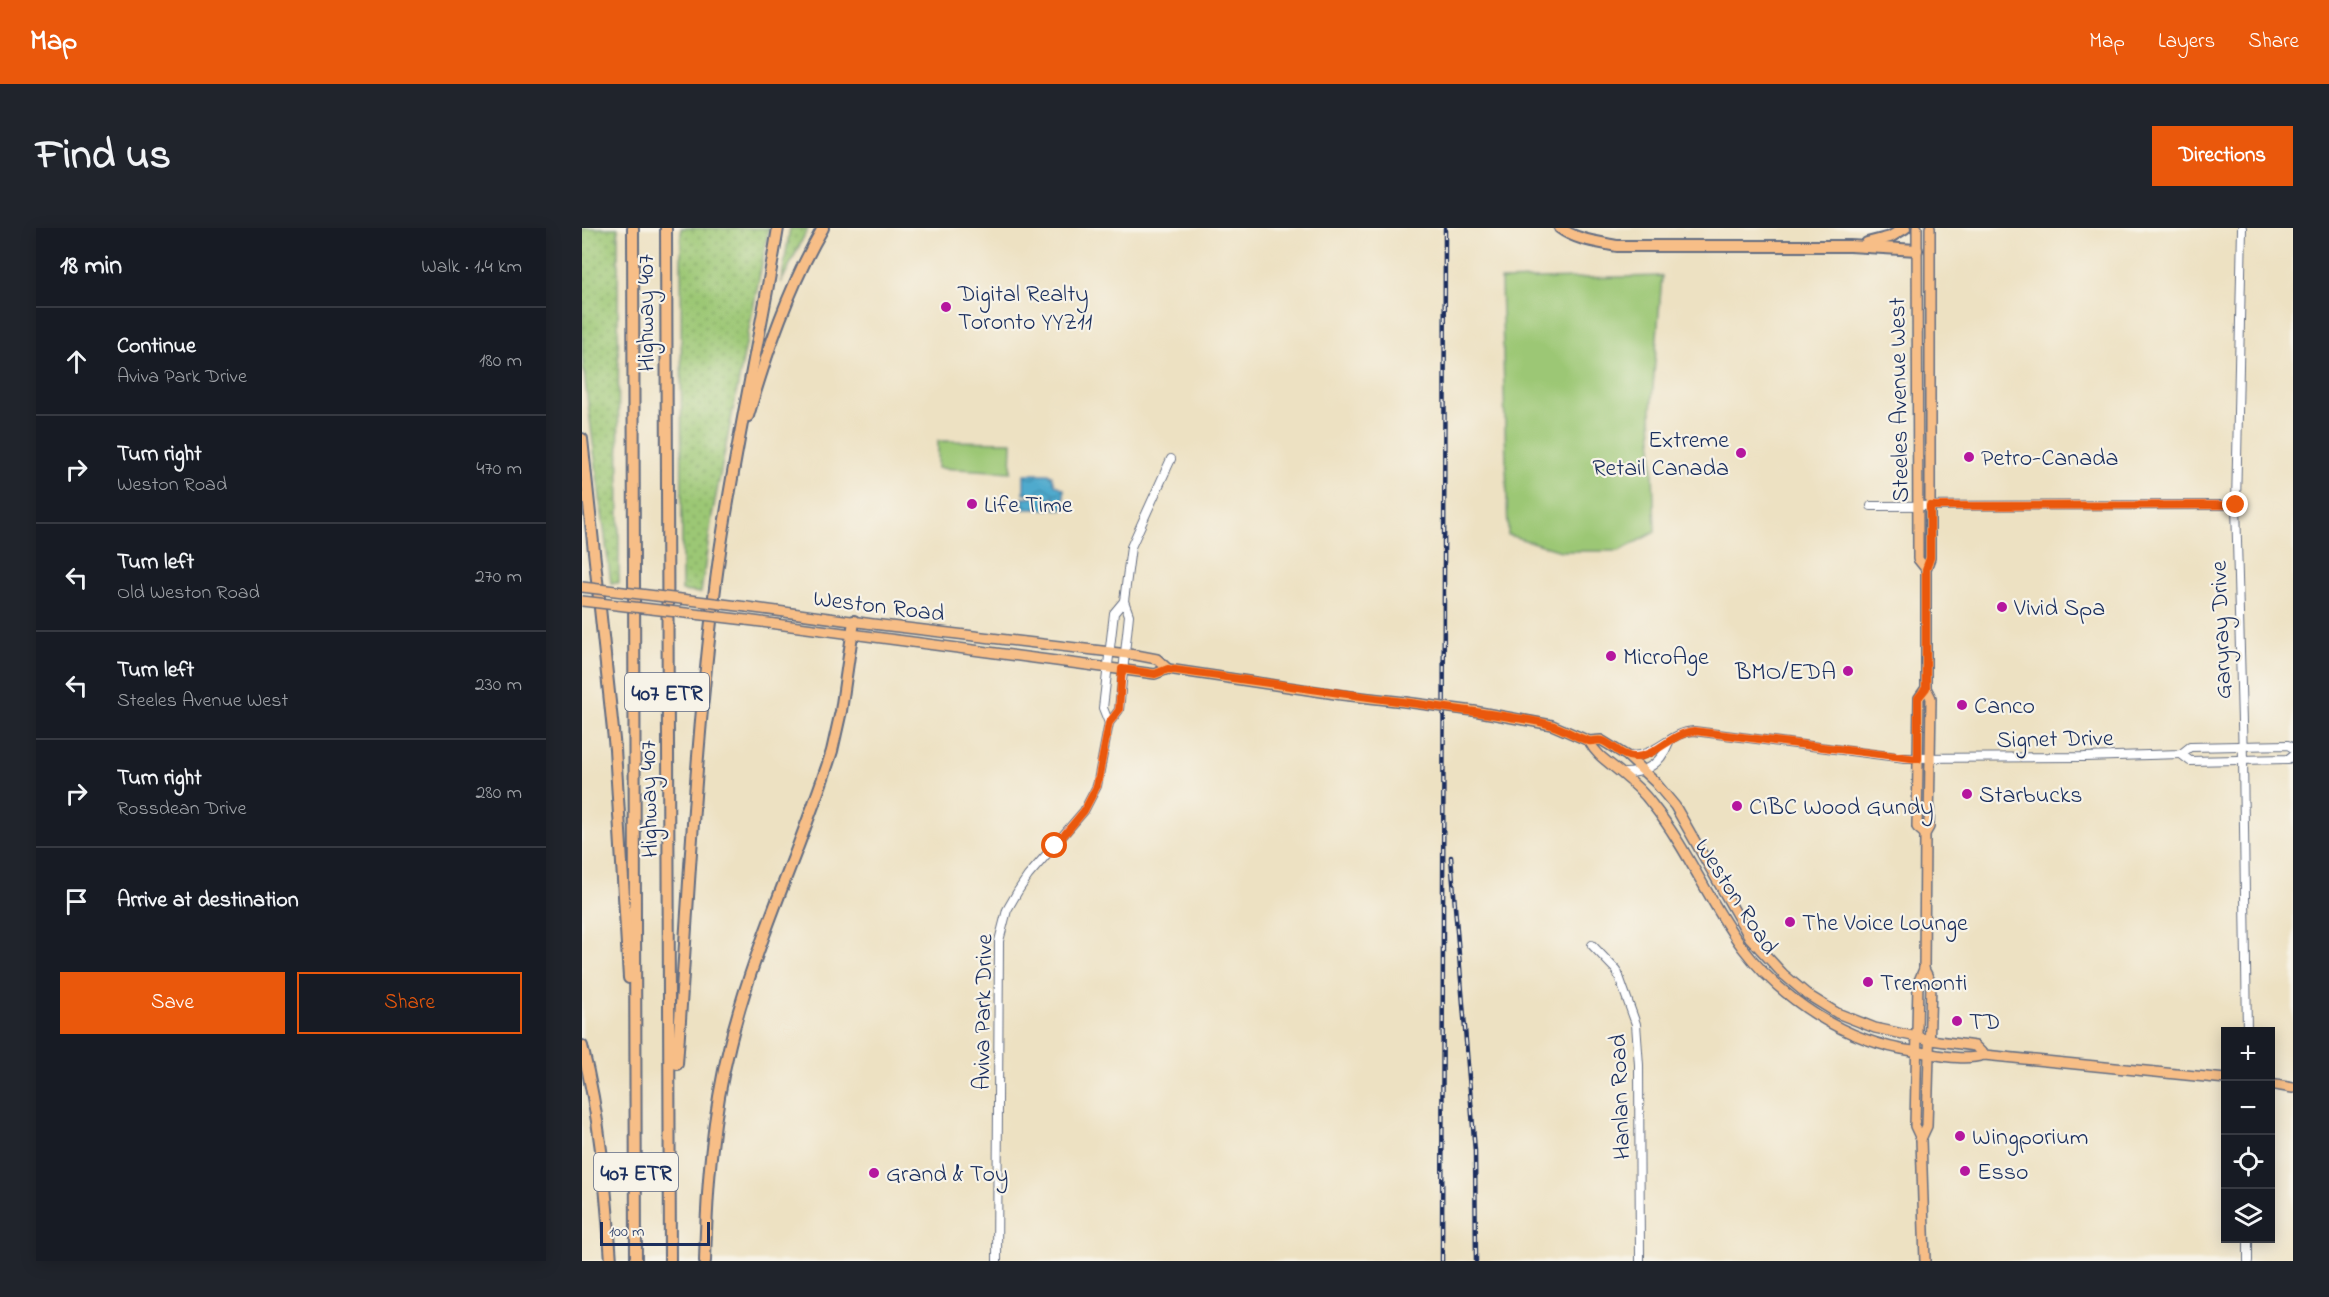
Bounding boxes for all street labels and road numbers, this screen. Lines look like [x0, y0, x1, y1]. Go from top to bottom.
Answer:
street label: Highway 407 [630, 254, 666, 372]
street label: Steeles Avenue West [1881, 297, 1920, 503]
street label: Garyray Drive [2203, 560, 2243, 700]
street label: Weston Road [811, 582, 947, 633]
road number: 407 ETR [625, 673, 709, 711]
street label: Signet Drive [1996, 722, 2114, 759]
street label: Highway 407 [632, 740, 670, 858]
street label: Weston Road [1684, 832, 1786, 963]
street label: Aviva Park Drive [966, 933, 1003, 1090]
street label: Hanlan Road [1602, 1033, 1641, 1160]
road number: 407 ETR [594, 1153, 678, 1191]

